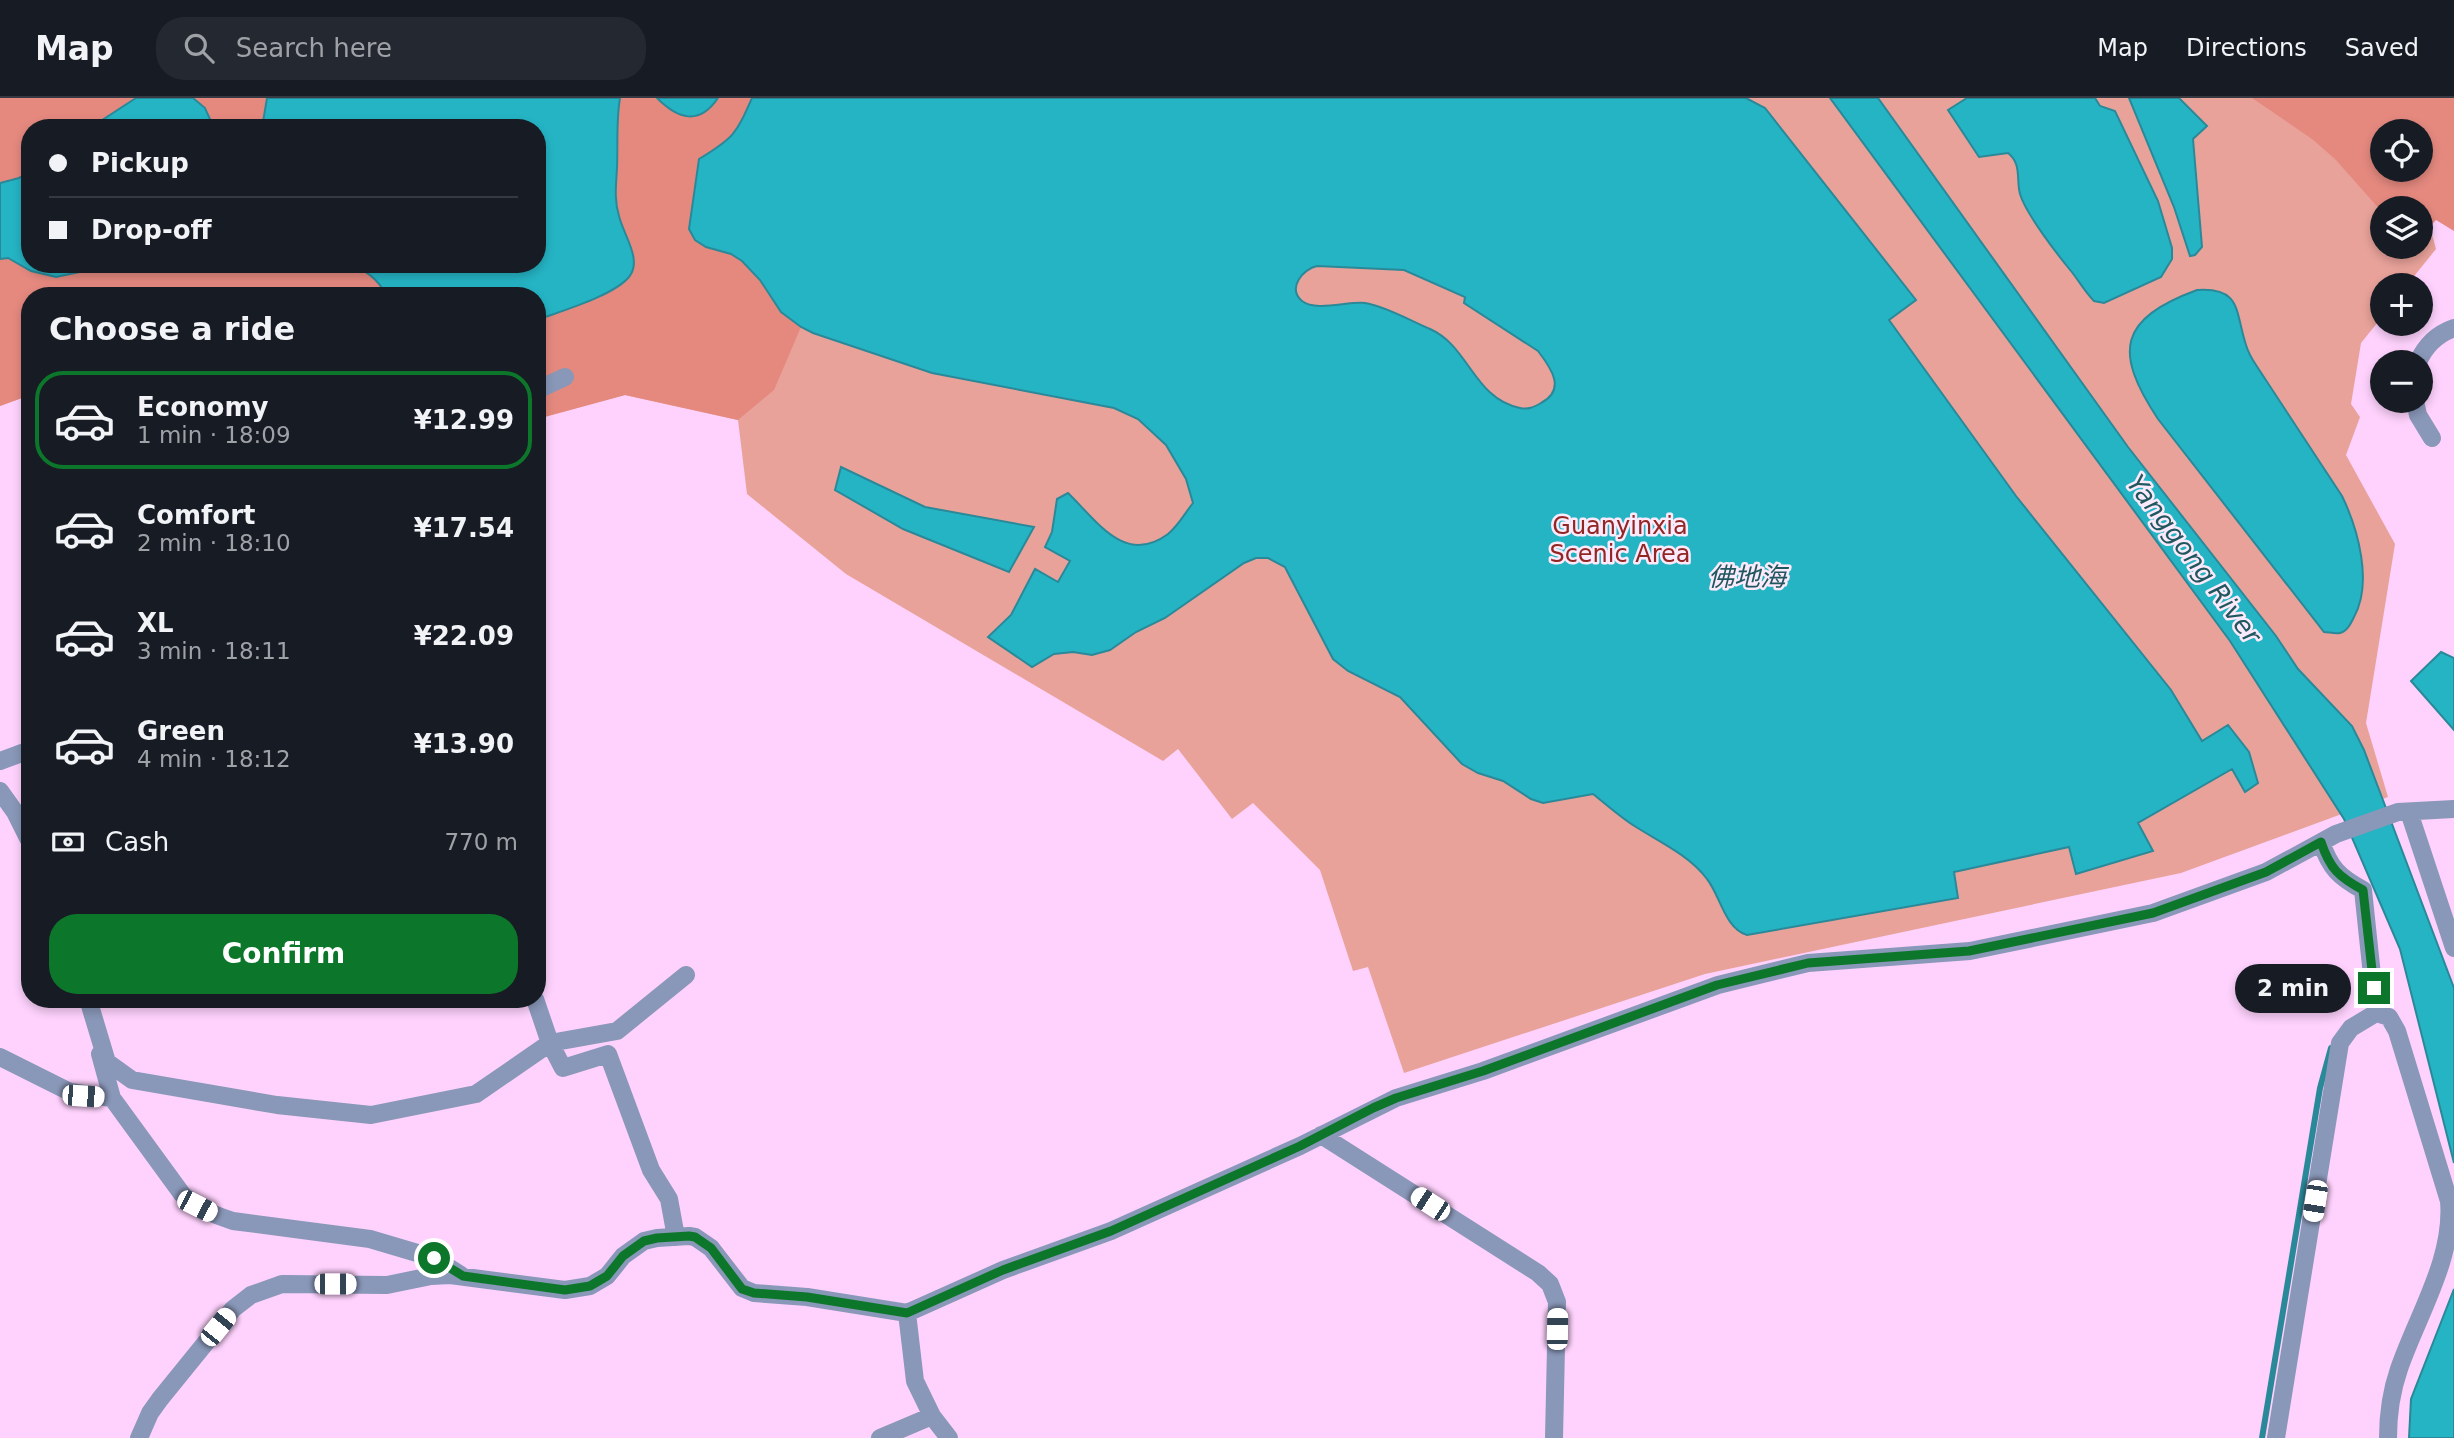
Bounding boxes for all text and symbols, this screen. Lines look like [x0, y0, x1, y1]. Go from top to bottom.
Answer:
search box [156, 17, 646, 80]
text: Map [35, 29, 114, 68]
icon: search [180, 29, 218, 67]
text: Search here [236, 33, 392, 63]
text: Map [2097, 34, 2148, 62]
text: Directions [2186, 34, 2307, 62]
text: Saved [2345, 34, 2419, 62]
map controls [2370, 119, 2433, 413]
button: locate [2370, 119, 2433, 182]
text: Pickup [91, 148, 189, 178]
button: layers [2370, 196, 2433, 259]
text: Drop-off [91, 215, 212, 245]
button: + [2370, 273, 2433, 336]
text: Choose a ride [49, 310, 295, 348]
button: − [2370, 350, 2433, 413]
icon: car [53, 389, 116, 452]
text: Economy [137, 392, 268, 422]
text: ¥12.99 [414, 405, 514, 435]
text: 1 min · 18:09 [137, 422, 291, 448]
water label: Yanggong River [2121, 469, 2269, 651]
icon: car [53, 497, 116, 560]
text: Comfort [137, 500, 255, 530]
park label: Guanyinxia Scenic Area [1549, 512, 1691, 568]
text: ¥17.54 [414, 513, 514, 543]
text: 2 min · 18:10 [137, 530, 291, 556]
water label: 佛地海 [1708, 562, 1790, 592]
icon: car [53, 605, 116, 668]
text: XL [137, 608, 174, 638]
text: ¥22.09 [414, 621, 514, 651]
text: 3 min · 18:11 [137, 638, 291, 664]
icon: car [53, 713, 116, 776]
text: Green [137, 716, 225, 746]
text: ¥13.90 [414, 729, 514, 759]
text: 4 min · 18:12 [137, 746, 291, 772]
icon: cash [49, 823, 87, 861]
text: Cash [105, 827, 169, 857]
text: 770 m [444, 829, 518, 855]
button: Confirm [49, 914, 518, 994]
callout: 2 min [2234, 964, 2350, 1012]
route end [2358, 972, 2390, 1004]
text: 2 min [2257, 975, 2329, 1001]
car [62, 1084, 105, 1108]
car [2302, 1179, 2329, 1223]
car [1407, 1184, 1454, 1224]
car [174, 1187, 221, 1225]
route start [418, 1242, 450, 1274]
car [315, 1274, 357, 1295]
car [197, 1304, 240, 1350]
car [1547, 1308, 1568, 1350]

